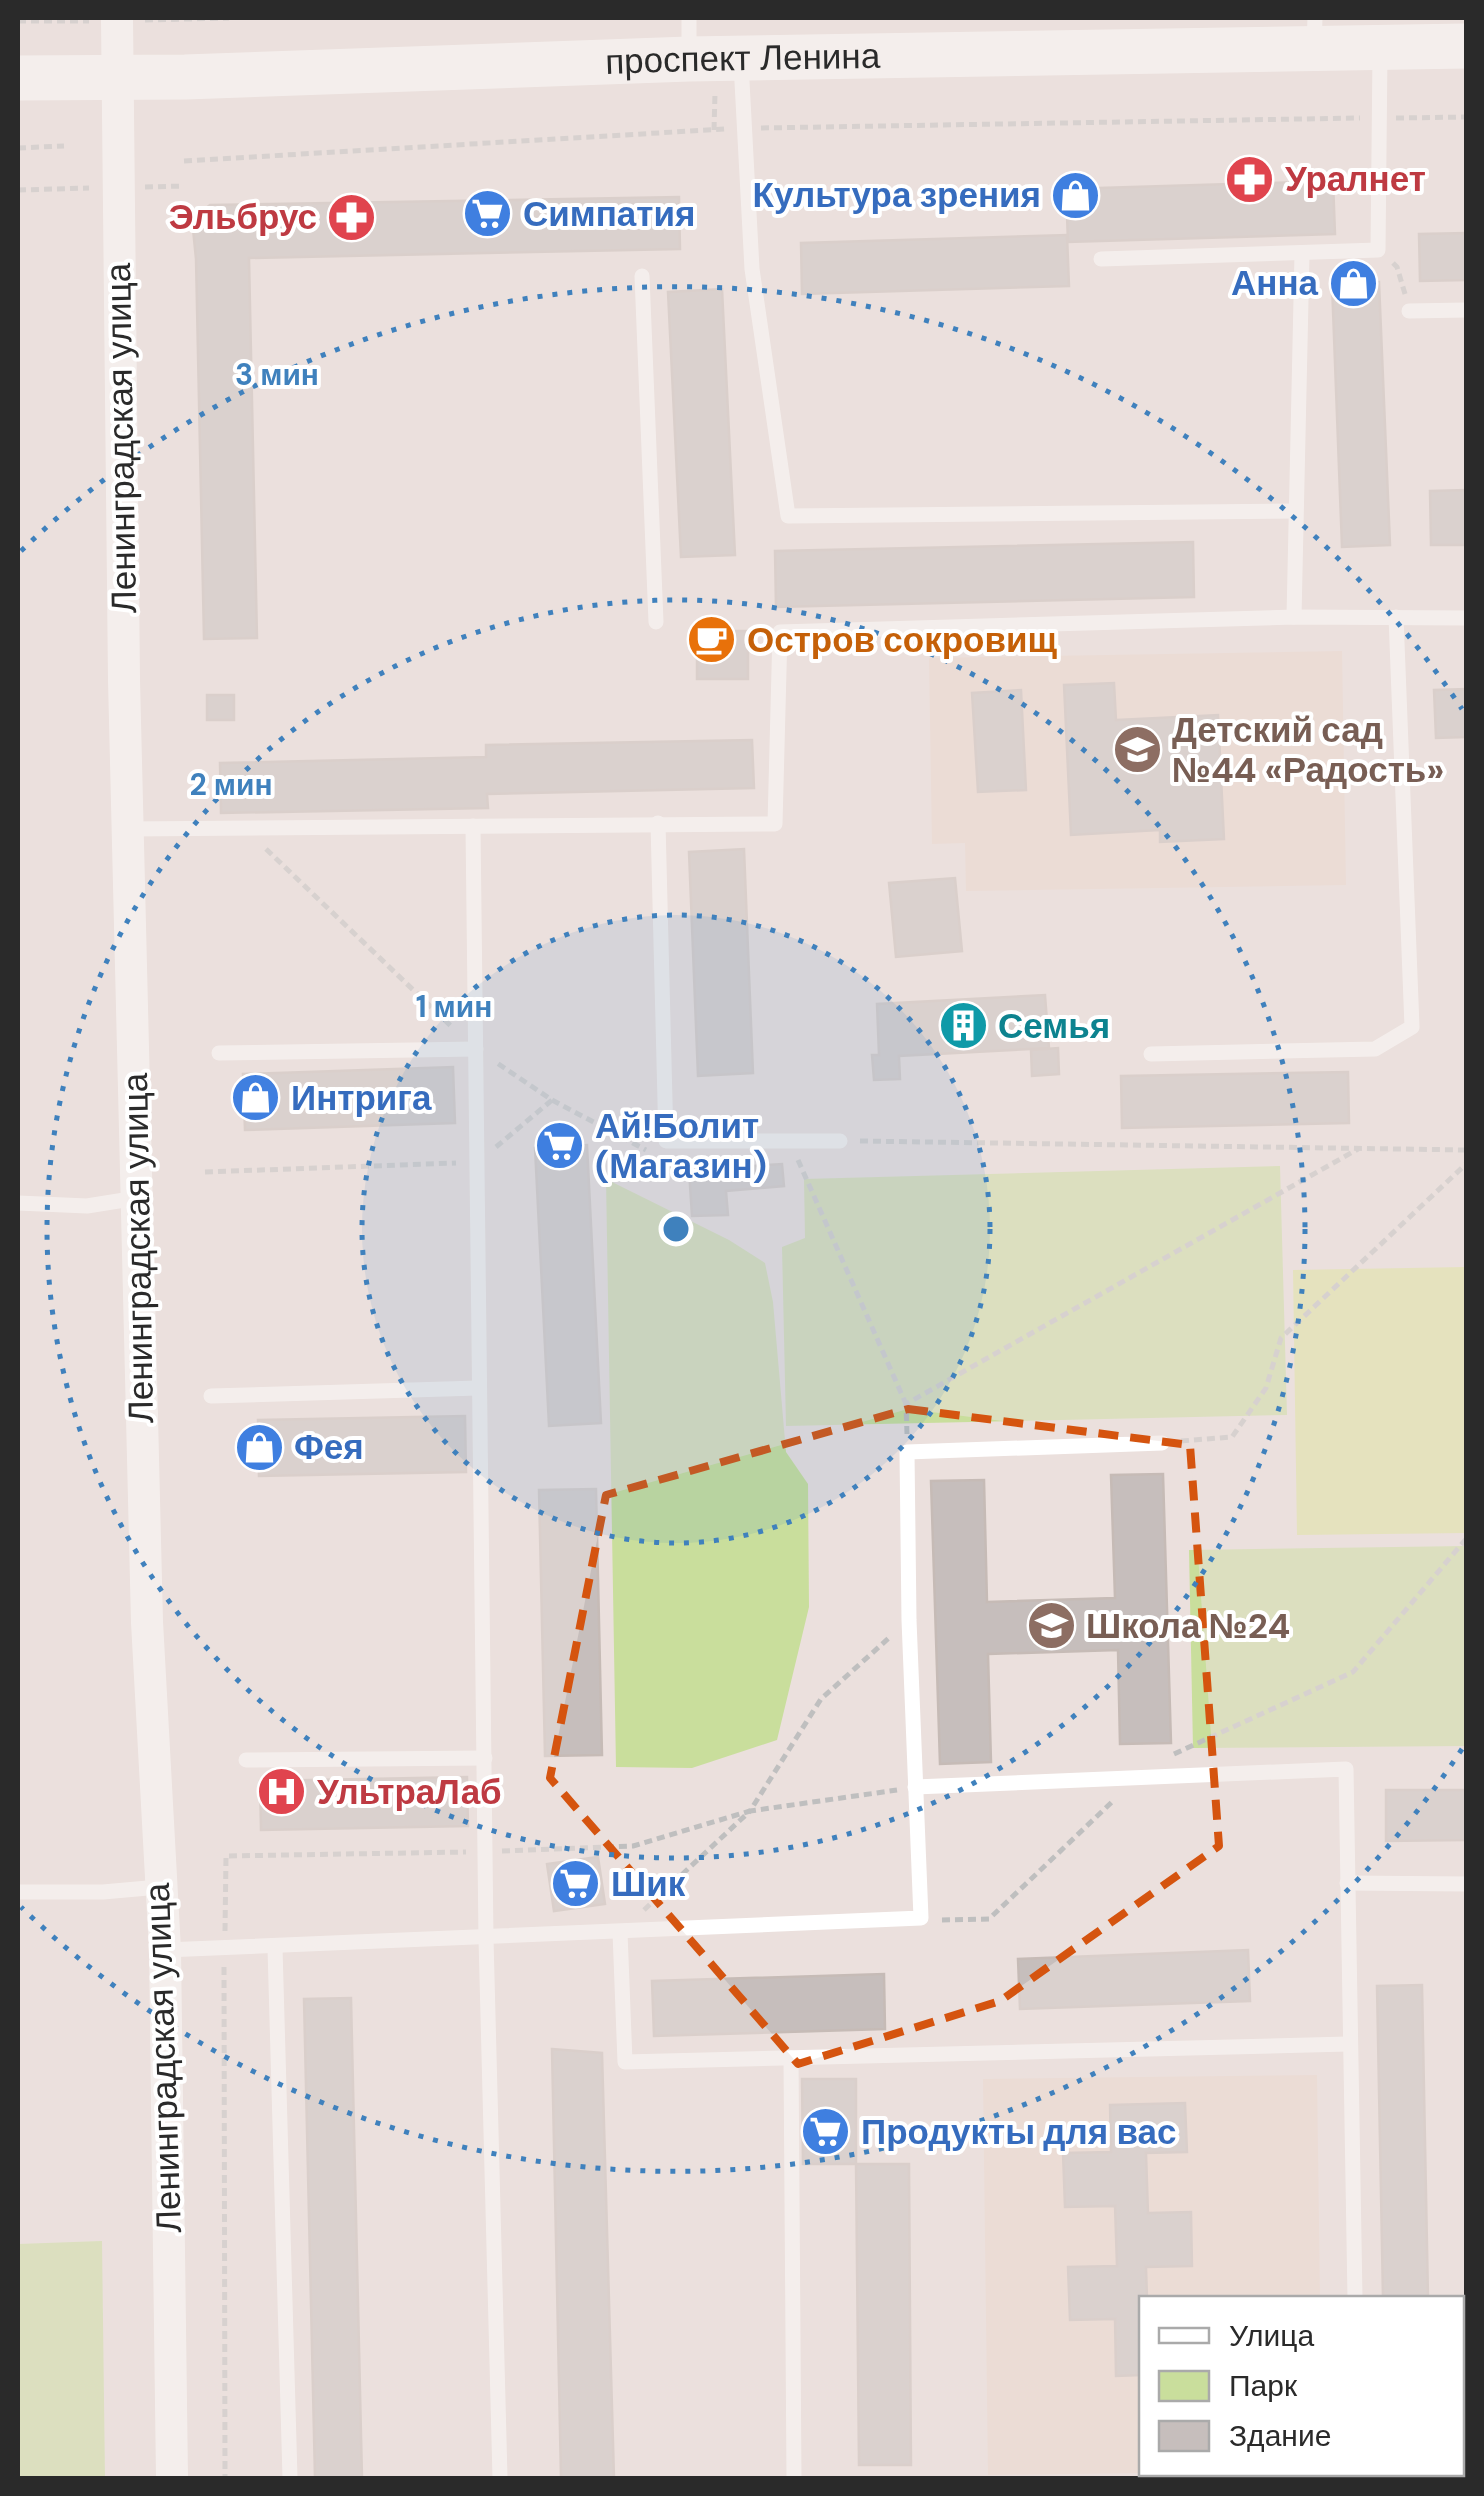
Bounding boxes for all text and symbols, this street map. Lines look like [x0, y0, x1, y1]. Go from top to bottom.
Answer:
street label: проспект Ленина [604, 33, 881, 85]
pharmacy icon: Уралнет [1224, 153, 1276, 205]
place label: Уралнет [1285, 156, 1426, 202]
shop icon: Культура зрения [1050, 169, 1102, 221]
place label: Культура зрения [753, 172, 1041, 218]
supermarket icon: Симпатия [462, 188, 514, 240]
pharmacy icon: Эльбрус [326, 191, 378, 243]
place label: Симпатия [523, 191, 695, 237]
place label: Эльбрус [169, 194, 317, 240]
shop icon: Анна [1327, 257, 1379, 309]
place label: Анна [1231, 260, 1319, 306]
street label: Ленинградская улица [95, 262, 147, 614]
text: 3 мин [235, 355, 319, 394]
cafe icon: Остров сокровищ [686, 614, 738, 666]
place label: Остров сокровищ [747, 617, 1057, 663]
place label: Детский сад №44 «Радость» [1172, 707, 1444, 793]
school or university icon: Детский сад №44 «Радость» [1111, 724, 1163, 776]
text: 2 мин [189, 765, 273, 804]
text: 1 мин [416, 987, 492, 1026]
building icon: Семья [937, 1000, 989, 1052]
place label: Семья [998, 1003, 1110, 1049]
street label: Ленинградская улица [112, 1072, 164, 1424]
shop icon: Интрига [230, 1072, 282, 1124]
place label: Интрига [291, 1075, 432, 1121]
place label: Ай!Болит (Магазин) [595, 1103, 767, 1189]
supermarket icon: Ай!Болит (Магазин) [534, 1120, 586, 1172]
centre of rings [658, 1211, 694, 1247]
shop icon: Фея [233, 1421, 285, 1473]
place label: Фея [294, 1424, 364, 1470]
school or university icon: Школа №24 [1025, 1600, 1077, 1652]
place label: Школа №24 [1086, 1603, 1290, 1649]
hospital icon: УльтраЛаб [256, 1766, 308, 1818]
place label: УльтраЛаб [317, 1769, 502, 1815]
supermarket icon: Шик [550, 1858, 602, 1910]
place label: Шик [611, 1861, 686, 1907]
street label: Ленинградская улица [134, 1882, 192, 2234]
supermarket icon: Продукты для вас [800, 2106, 852, 2158]
place label: Продукты для вас [861, 2109, 1176, 2155]
legend [1139, 2296, 1464, 2476]
text: Улица [1229, 2316, 1314, 2355]
text: Парк [1229, 2366, 1298, 2405]
text: Здание [1229, 2416, 1331, 2455]

